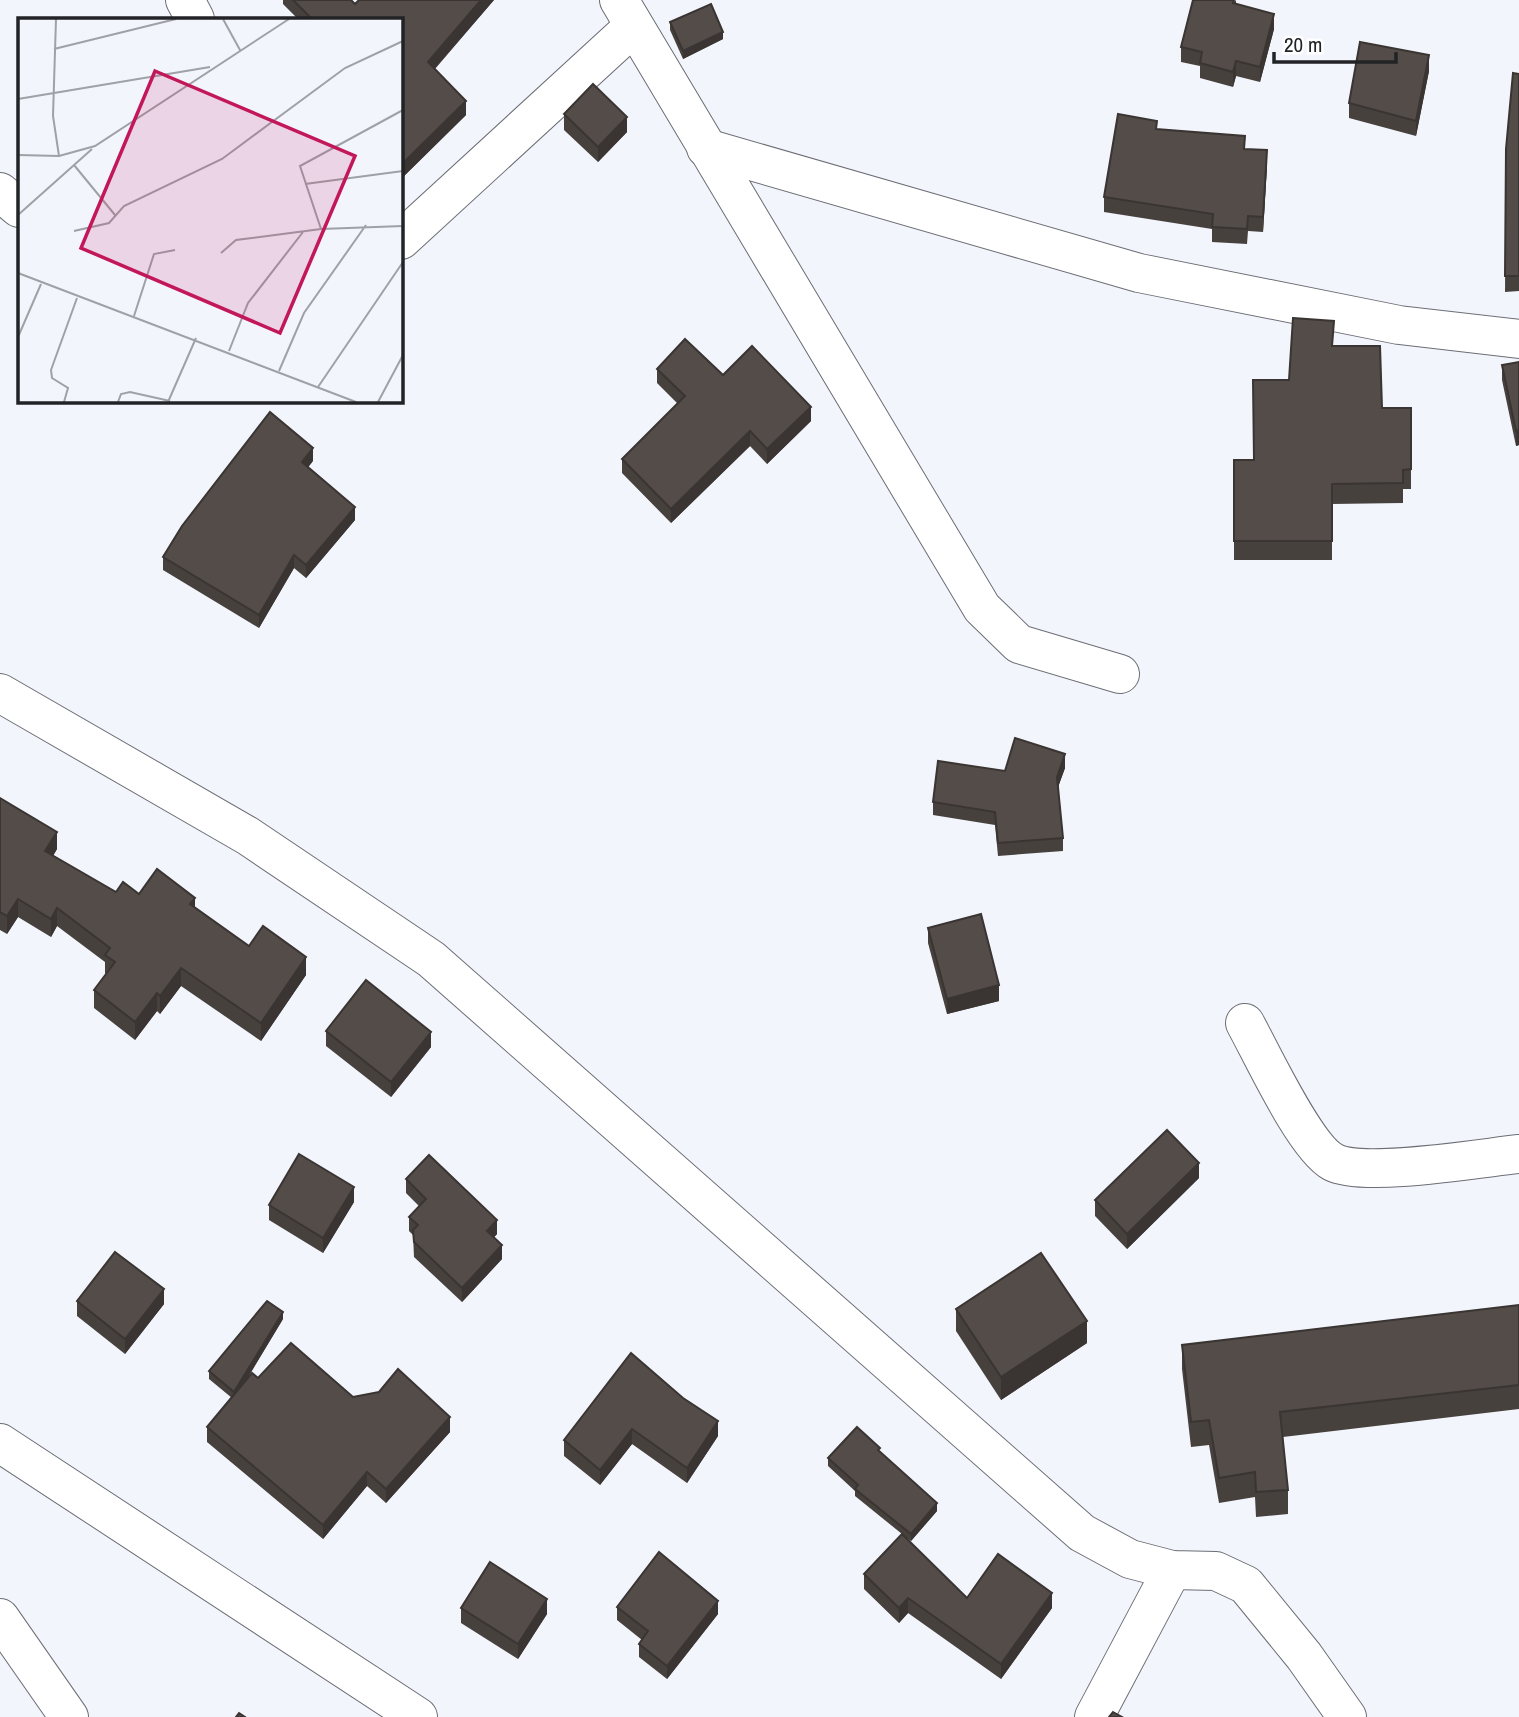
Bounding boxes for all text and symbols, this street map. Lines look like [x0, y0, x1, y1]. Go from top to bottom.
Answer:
inset map [18, 18, 402, 402]
scale bar [1274, 21, 1396, 65]
text: 20 m [1284, 30, 1322, 59]

